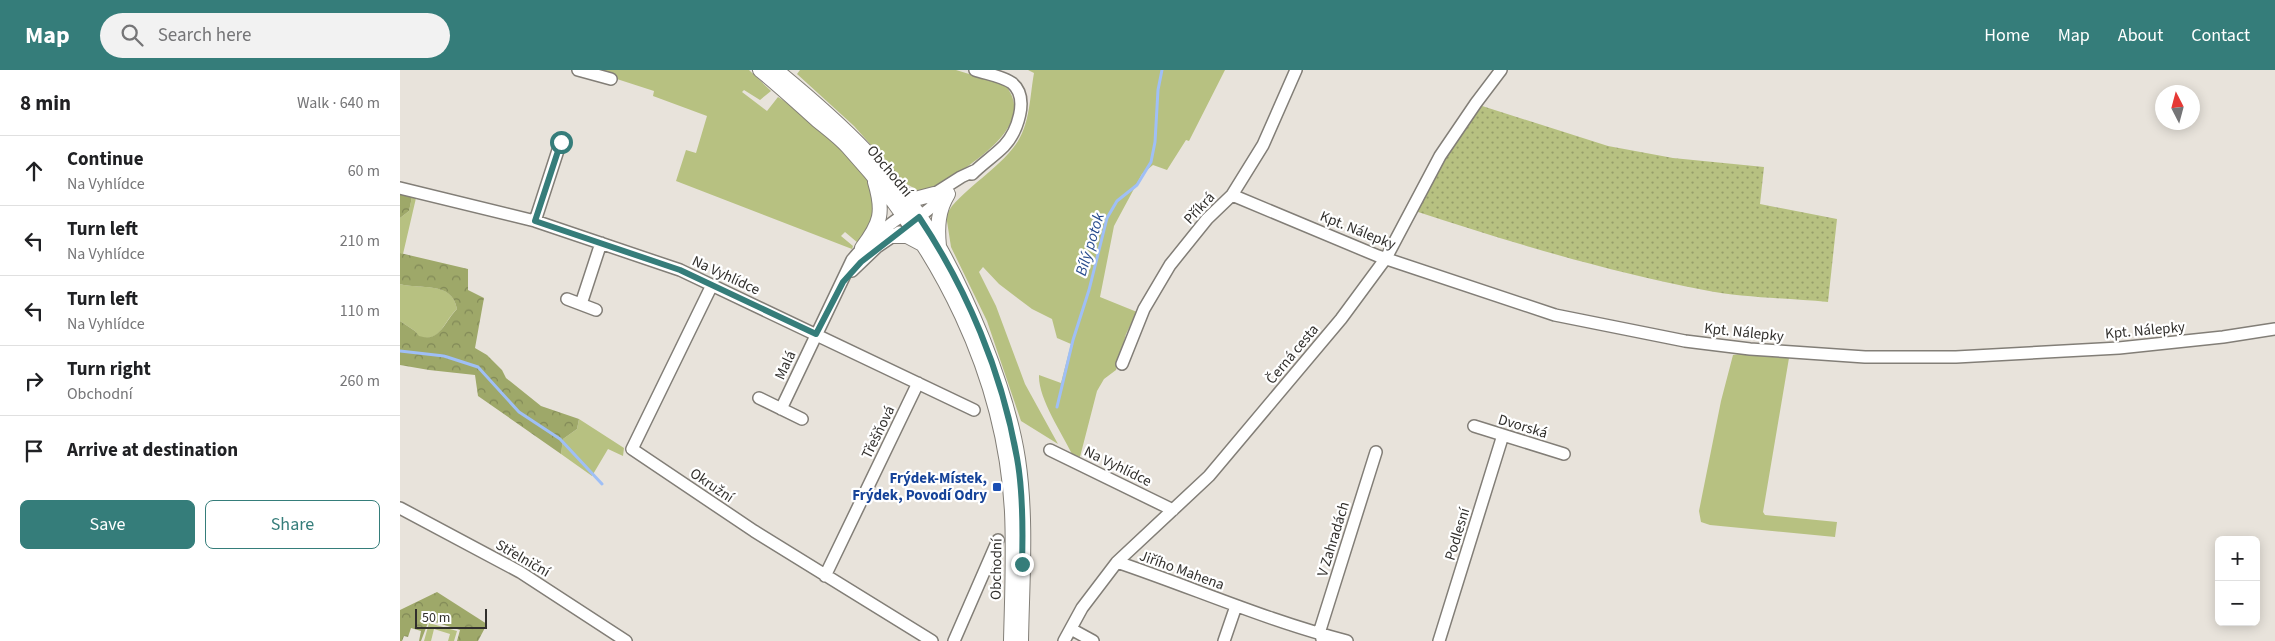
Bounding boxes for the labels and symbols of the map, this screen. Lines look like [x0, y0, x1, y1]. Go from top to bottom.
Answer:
north arrow [2155, 85, 2200, 130]
route start [550, 131, 573, 154]
street label: Obchodní [862, 141, 918, 203]
street label: Příkrá [1179, 188, 1220, 229]
street label: Kpt. Nálepky [1317, 206, 1399, 255]
water label: Bílý potok [1070, 210, 1110, 279]
street label: Na Vyhlídce [688, 251, 763, 300]
street label: Kpt. Nálepky [2104, 317, 2186, 344]
street label: Kpt. Nálepky [1703, 318, 1785, 347]
street label: Černá cesta [1261, 320, 1324, 389]
street label: Malá [770, 347, 801, 383]
street label: Třešňová [857, 402, 900, 462]
street label: Dvorská [1496, 409, 1550, 444]
street label: Na Vyhlídce [1080, 441, 1155, 492]
street label: Okružní [686, 463, 739, 509]
place label: Frýdek-Místek, Frýdek, Povodí Odry [852, 468, 987, 506]
marker: Frýdek-Místek, Frýdek, Povodí Odry [991, 481, 1003, 493]
street label: V Zahradách [1312, 499, 1355, 579]
street label: Podlesní [1440, 504, 1476, 563]
street label: Střelniční [492, 534, 555, 583]
street label: Obchodní [985, 537, 1008, 600]
street label: Jiřího Mahena [1136, 545, 1227, 596]
route end [1011, 553, 1034, 576]
scale bar [415, 606, 488, 629]

